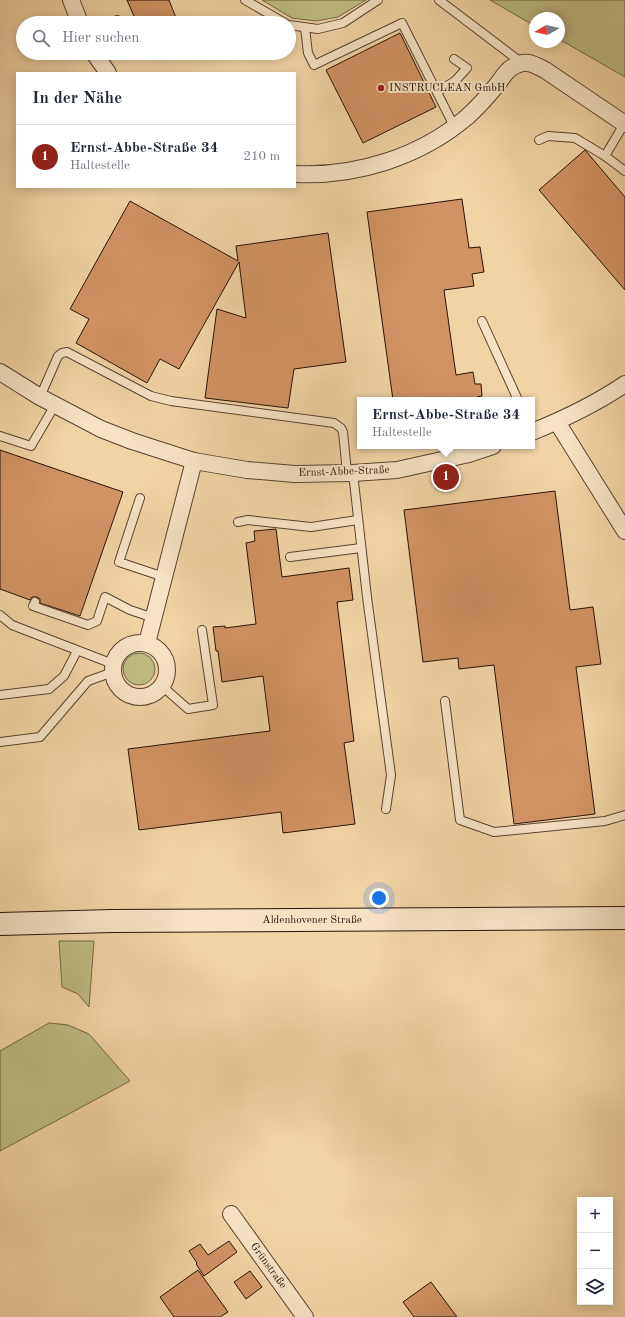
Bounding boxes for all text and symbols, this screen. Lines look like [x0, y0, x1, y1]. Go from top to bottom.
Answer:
north arrow [529, 12, 565, 48]
search box [16, 16, 296, 60]
icon: search [30, 27, 52, 49]
text: Hier suchen [62, 31, 139, 46]
marker: INSTRUCLEAN GmbH [376, 83, 386, 93]
place label: INSTRUCLEAN GmbH [389, 83, 506, 94]
text: In der Nähe [32, 90, 122, 107]
text: Ernst-Abbe-Straße 34 [70, 141, 218, 156]
text: 1 [41, 150, 49, 163]
text: 210 m [243, 150, 280, 163]
text: Haltestelle [70, 159, 130, 172]
popup [357, 397, 535, 449]
text: Ernst-Abbe-Straße 34 [372, 408, 520, 423]
text: Haltestelle [372, 426, 432, 439]
pin: 1 [433, 462, 459, 492]
street label: Ernst-Abbe-Straße [298, 465, 390, 479]
your location [369, 888, 389, 908]
street label: Aldenhovener Straße [262, 915, 362, 926]
map controls [577, 1197, 613, 1305]
button: + [577, 1197, 613, 1233]
button: − [577, 1233, 613, 1269]
street label: Grünstraße [248, 1241, 288, 1291]
button: layers [577, 1269, 613, 1305]

